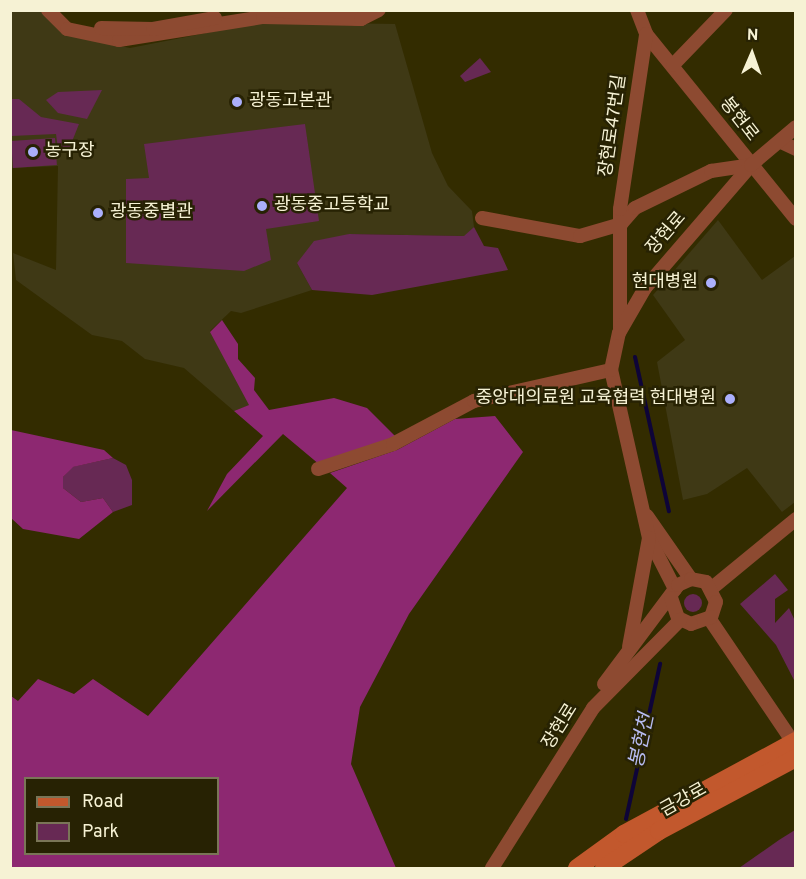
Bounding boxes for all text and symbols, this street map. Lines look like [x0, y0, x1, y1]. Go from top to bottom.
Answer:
north arrow [722, 24, 782, 84]
text: N [747, 26, 759, 46]
street label: 장현로47번길 [596, 73, 632, 179]
place label: 광동고본관 [249, 91, 332, 113]
street label: 봉현로 [714, 94, 762, 146]
marker: 광동고본관 [230, 95, 244, 109]
place label: 농구장 [45, 141, 95, 163]
marker: 농구장 [26, 145, 40, 159]
place label: 광동중고등학교 [274, 195, 390, 217]
marker: 광동중고등학교 [255, 199, 269, 213]
place label: 광동중별관 [110, 202, 193, 224]
marker: 광동중별관 [91, 206, 105, 220]
street label: 장현로 [643, 208, 691, 260]
place label: 현대병원 [632, 272, 698, 294]
marker: 현대병원 [702, 274, 720, 292]
place label: 중앙대의료원 교육협력 현대병원 [476, 388, 716, 410]
marker: 중앙대의료원 교육협력 현대병원 [721, 390, 739, 408]
street label: 장현로 [539, 700, 583, 754]
water label: 봉현천 [626, 712, 660, 770]
legend [24, 777, 219, 855]
street label: 금강로 [657, 780, 711, 822]
text: Road [82, 791, 124, 814]
text: Park [82, 821, 119, 844]

